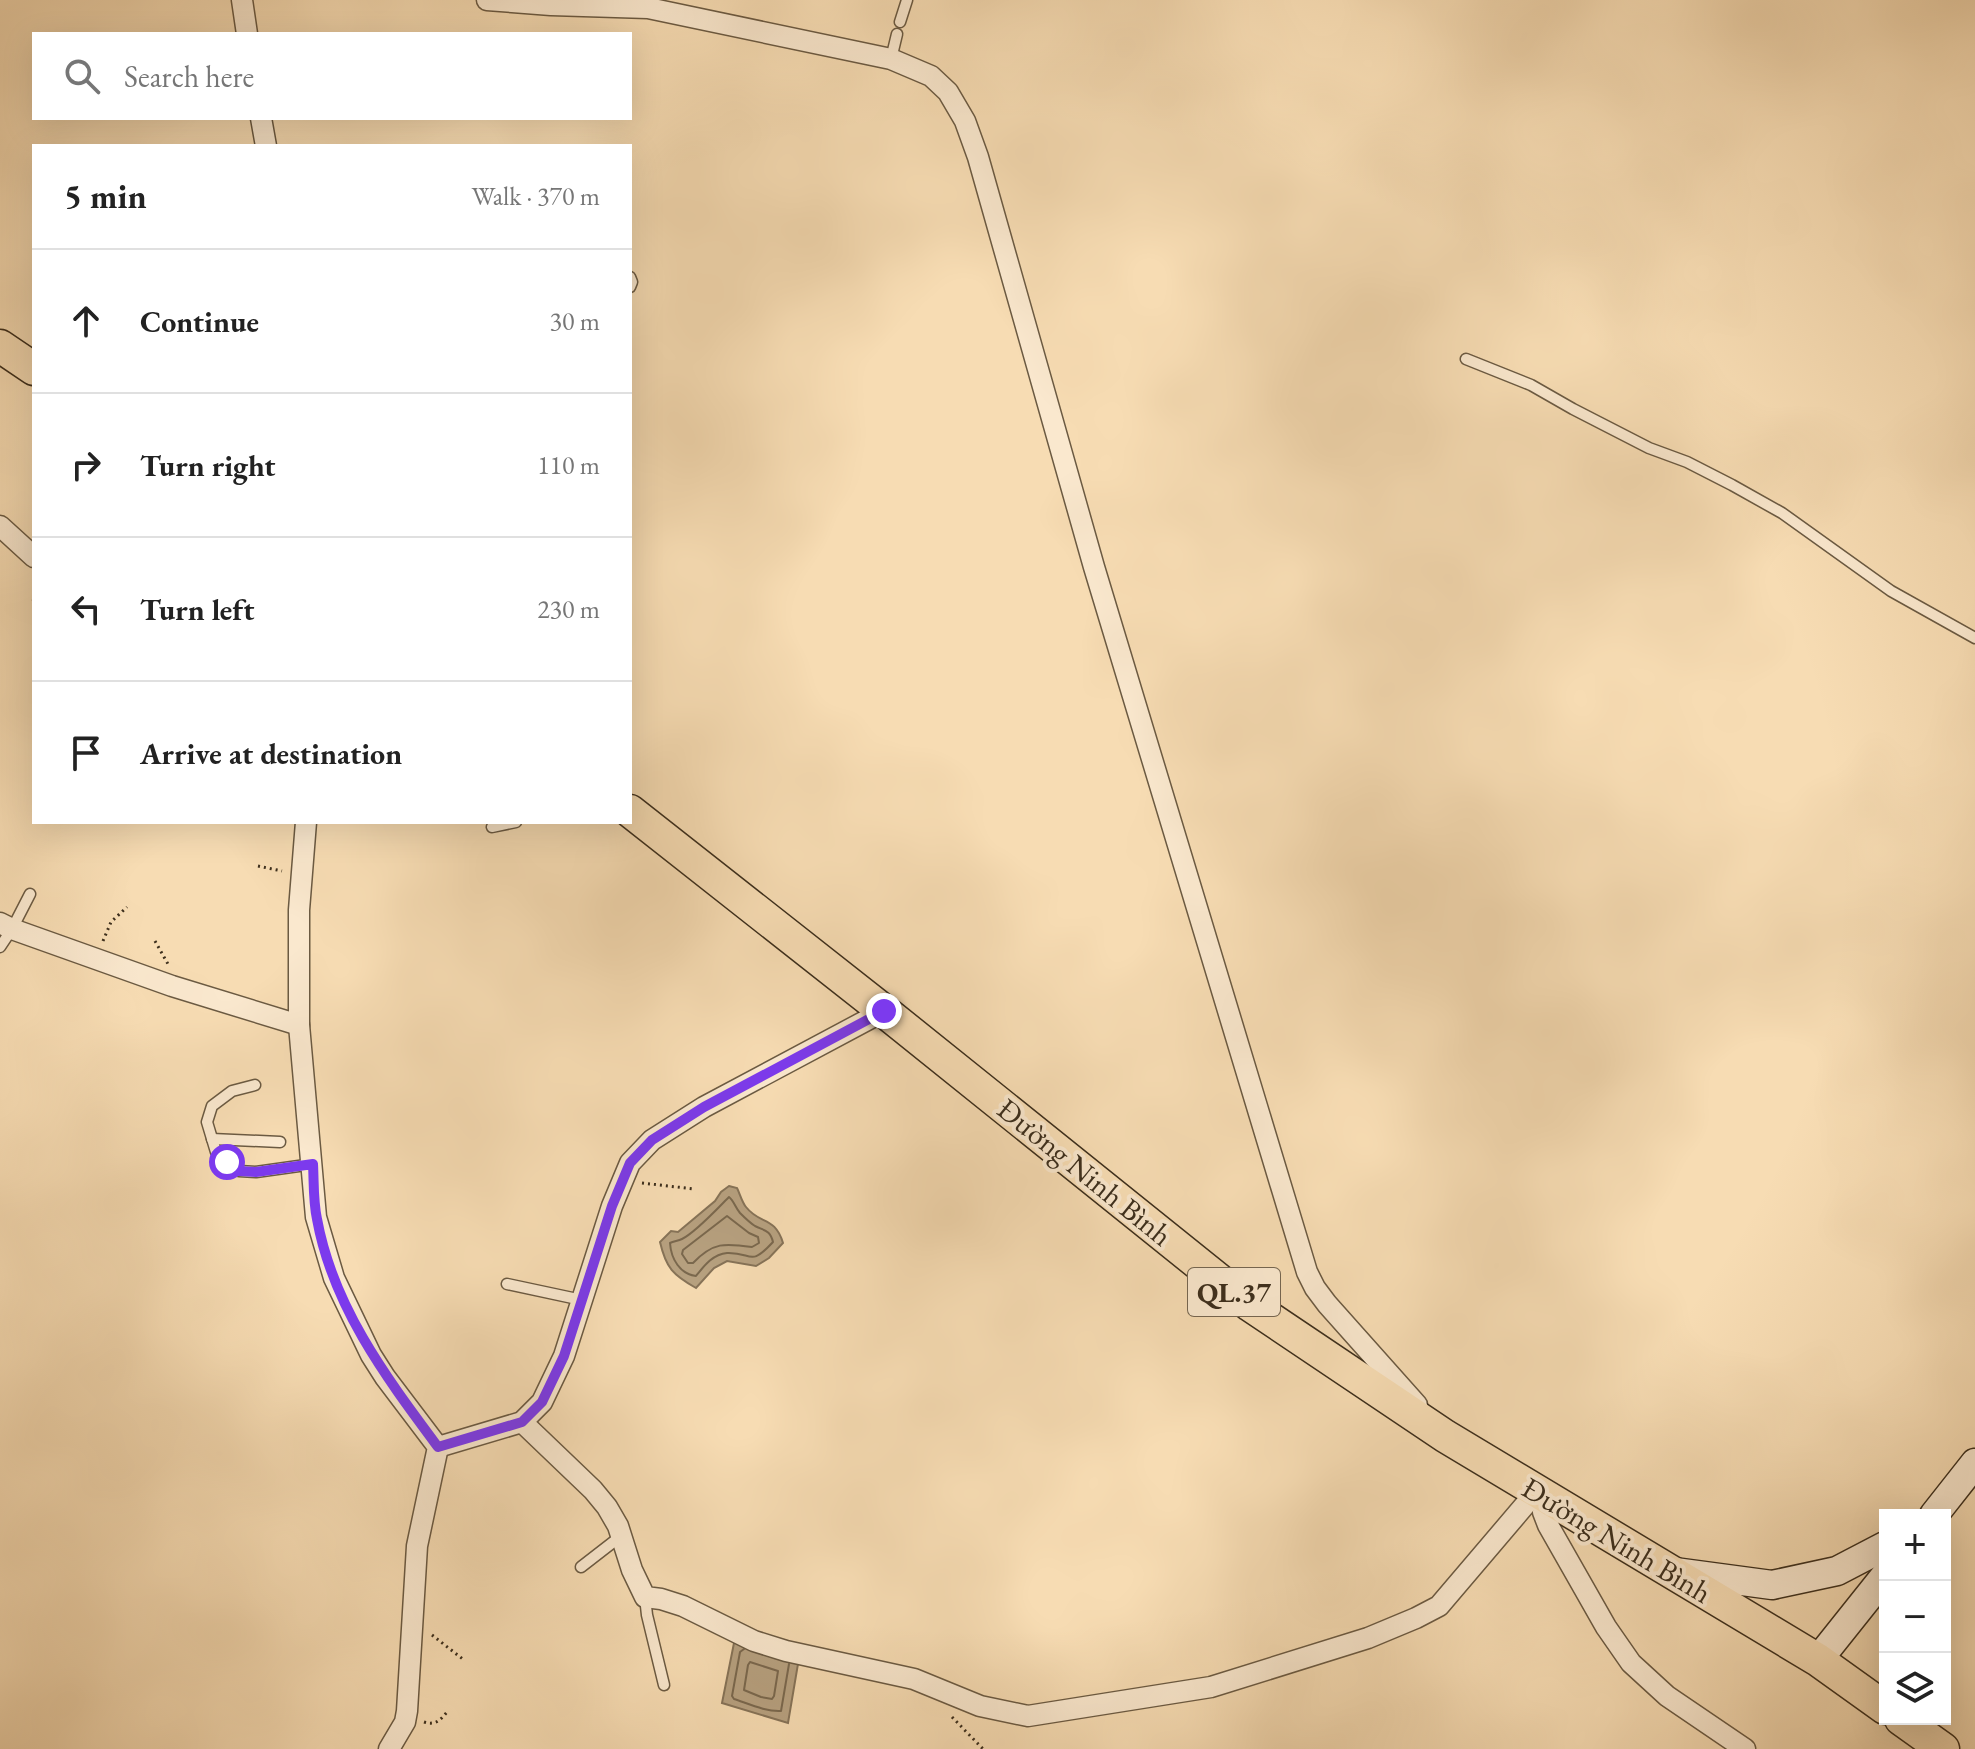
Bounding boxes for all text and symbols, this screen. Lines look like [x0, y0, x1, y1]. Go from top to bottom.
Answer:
search box [32, 32, 632, 120]
icon: search [60, 54, 104, 98]
text: Search here [124, 57, 254, 96]
text: 5 min [64, 174, 147, 218]
text: Walk · 370 m [472, 179, 600, 213]
icon: ahead [64, 299, 108, 343]
text: Continue [140, 302, 259, 341]
text: 30 m [550, 304, 600, 338]
icon: right [64, 443, 108, 487]
text: Turn right [140, 446, 276, 485]
text: 110 m [537, 448, 600, 482]
icon: left [64, 587, 108, 631]
text: Turn left [140, 590, 254, 629]
text: 230 m [537, 592, 600, 626]
icon: arrive [64, 731, 108, 775]
text: Arrive at destination [140, 734, 402, 773]
route end [866, 993, 902, 1029]
street label: Đường Ninh Bình [990, 1089, 1180, 1255]
route start [209, 1144, 245, 1180]
road number: QL.37 [1188, 1268, 1280, 1316]
street label: Đường Ninh Bình [1515, 1468, 1719, 1612]
map controls [1879, 1509, 1951, 1725]
button: + [1879, 1509, 1951, 1581]
button: − [1879, 1581, 1951, 1653]
button: layers [1879, 1653, 1951, 1725]

